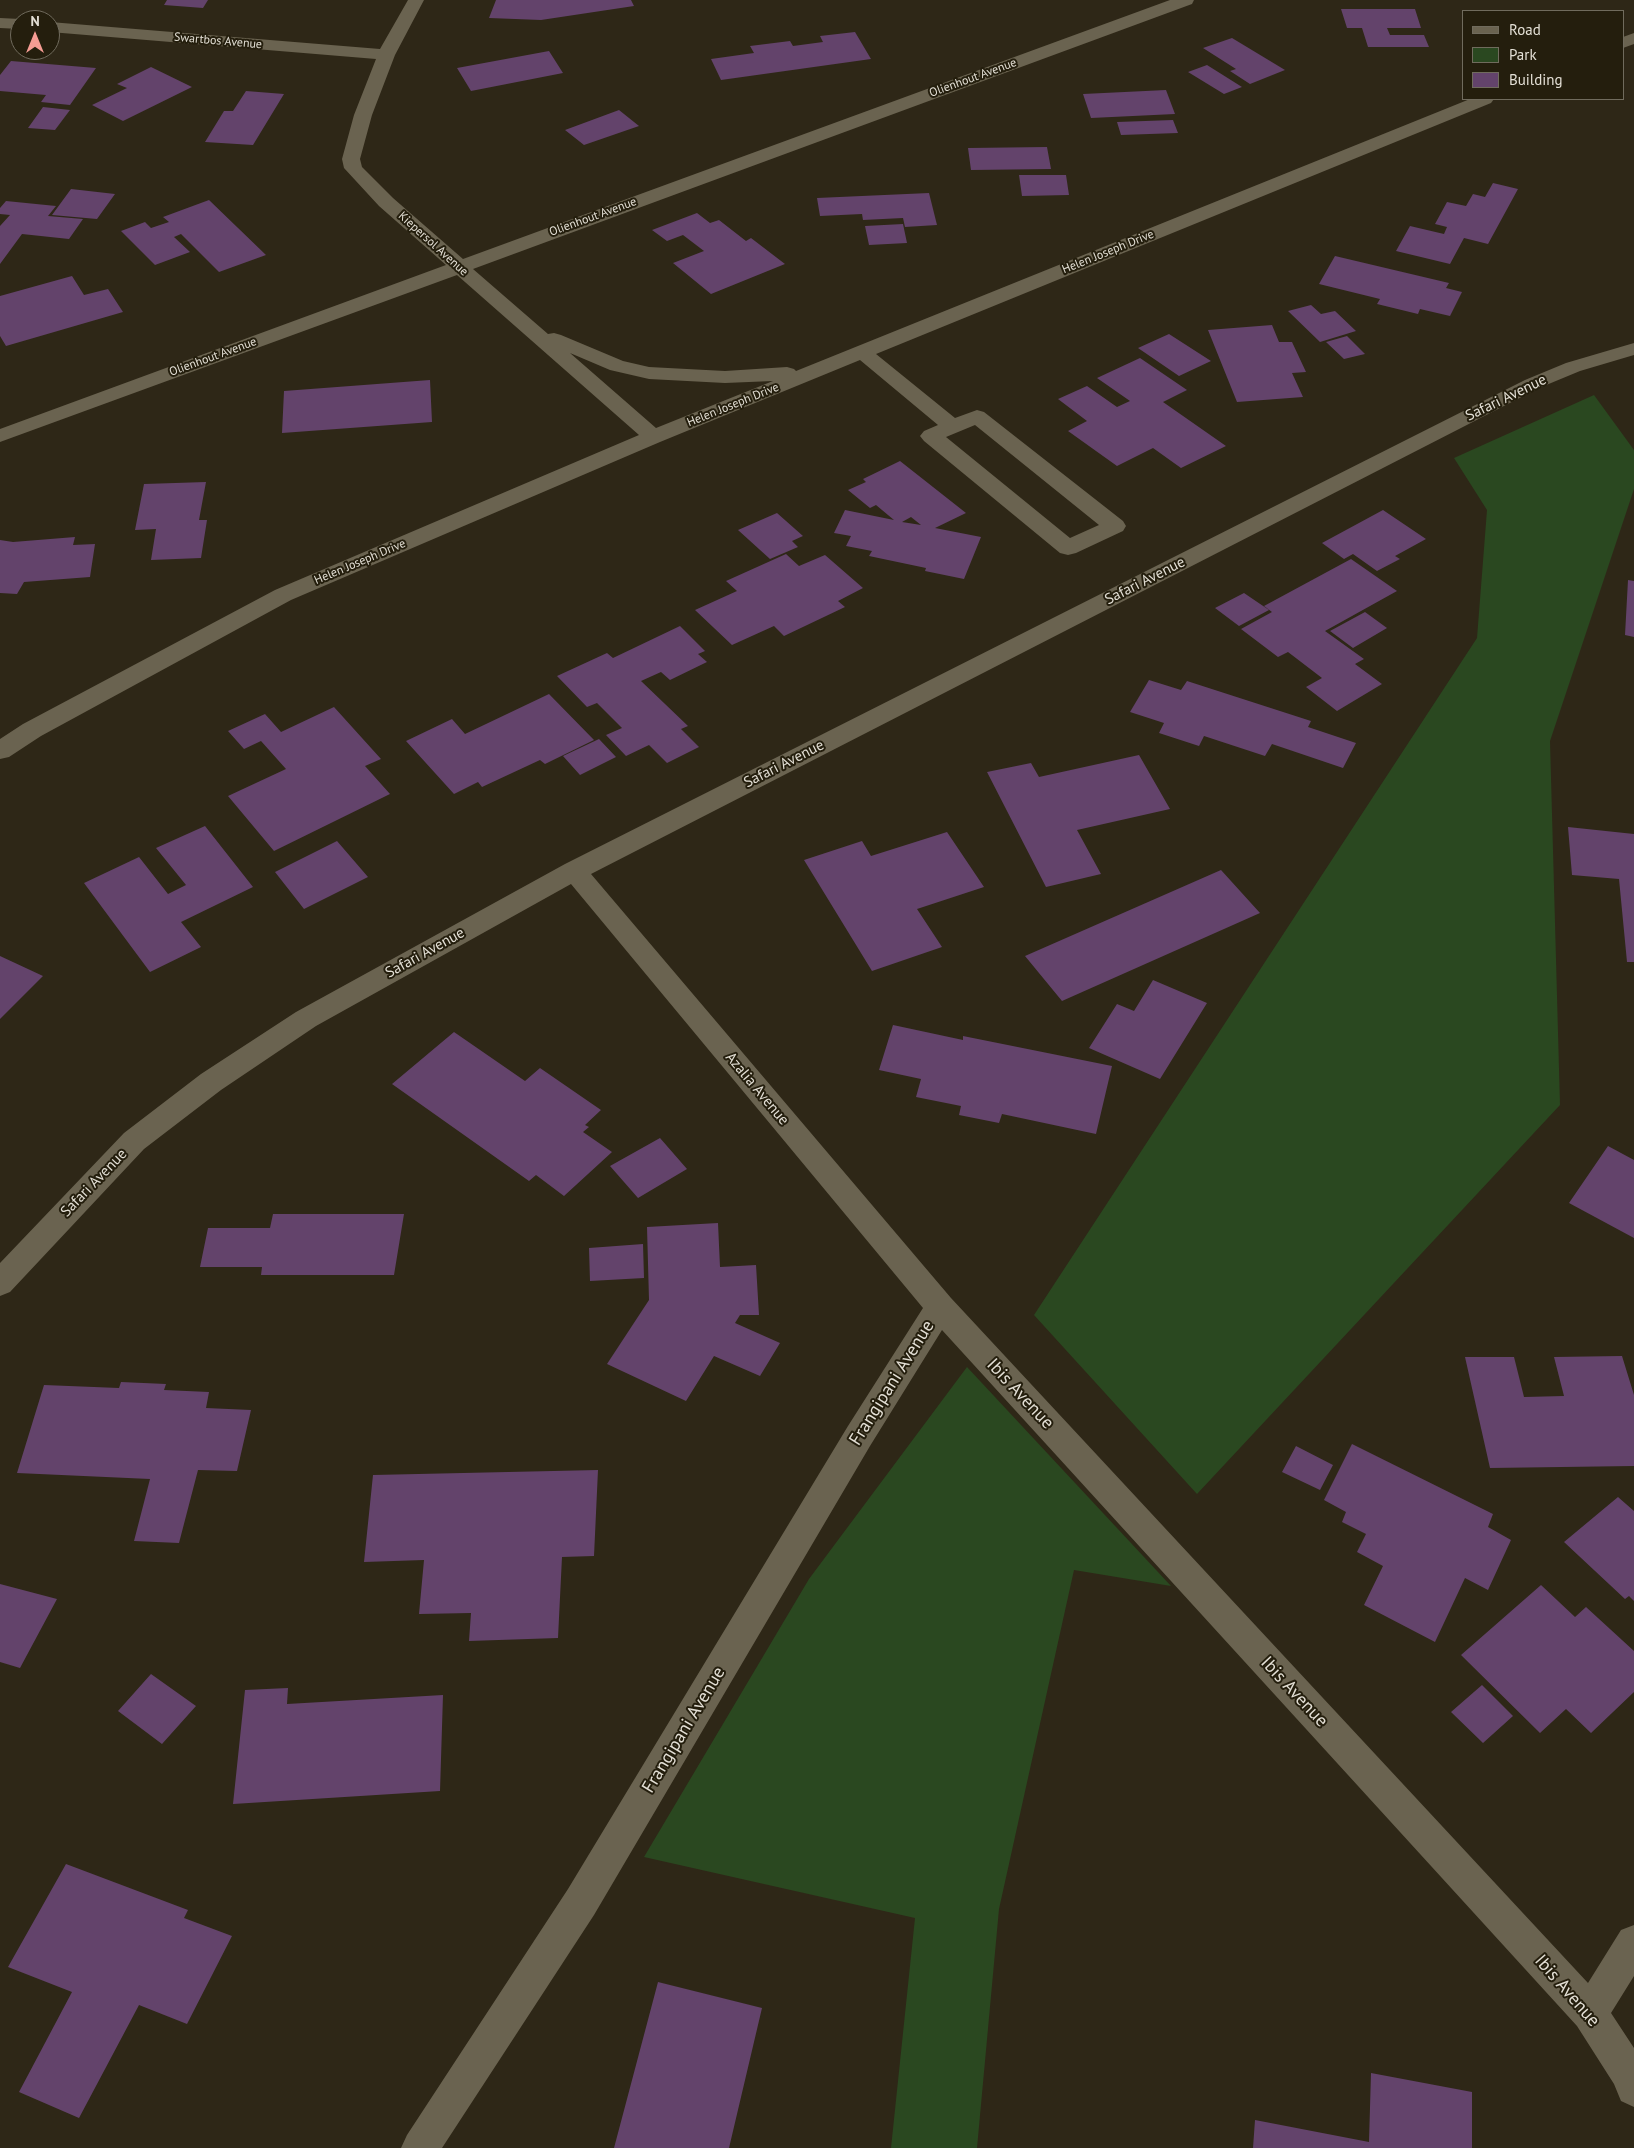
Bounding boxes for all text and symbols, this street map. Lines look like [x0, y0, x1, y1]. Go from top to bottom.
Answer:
north arrow [10, 10, 60, 60]
legend [1462, 10, 1624, 100]
text: N [30, 12, 40, 30]
text: Road [1509, 20, 1541, 39]
street label: Swartbos Avenue [173, 30, 263, 52]
text: Park [1509, 45, 1537, 64]
street label: Olienhout Avenue [927, 56, 1019, 100]
text: Building [1509, 70, 1563, 89]
street label: Olienhout Avenue [547, 195, 639, 239]
street label: Kiepersol Avenue [395, 209, 471, 279]
street label: Helen Joseph Drive [1060, 227, 1156, 277]
street label: Olienhout Avenue [167, 335, 259, 379]
street label: Safari Avenue [1463, 371, 1549, 425]
street label: Helen Joseph Drive [685, 380, 781, 430]
street label: Helen Joseph Drive [312, 536, 408, 588]
street label: Safari Avenue [1102, 553, 1188, 609]
street label: Safari Avenue [741, 736, 827, 792]
street label: Safari Avenue [382, 924, 468, 982]
street label: Azalia Avenue [721, 1049, 793, 1129]
street label: Safari Avenue [57, 1145, 131, 1221]
street label: Frangipani Avenue [845, 1317, 939, 1449]
street label: Ibis Avenue [982, 1354, 1058, 1434]
street label: Ibis Avenue [1256, 1652, 1332, 1732]
street label: Frangipani Avenue [638, 1663, 730, 1797]
street label: Ibis Avenue [1530, 1951, 1604, 2031]

